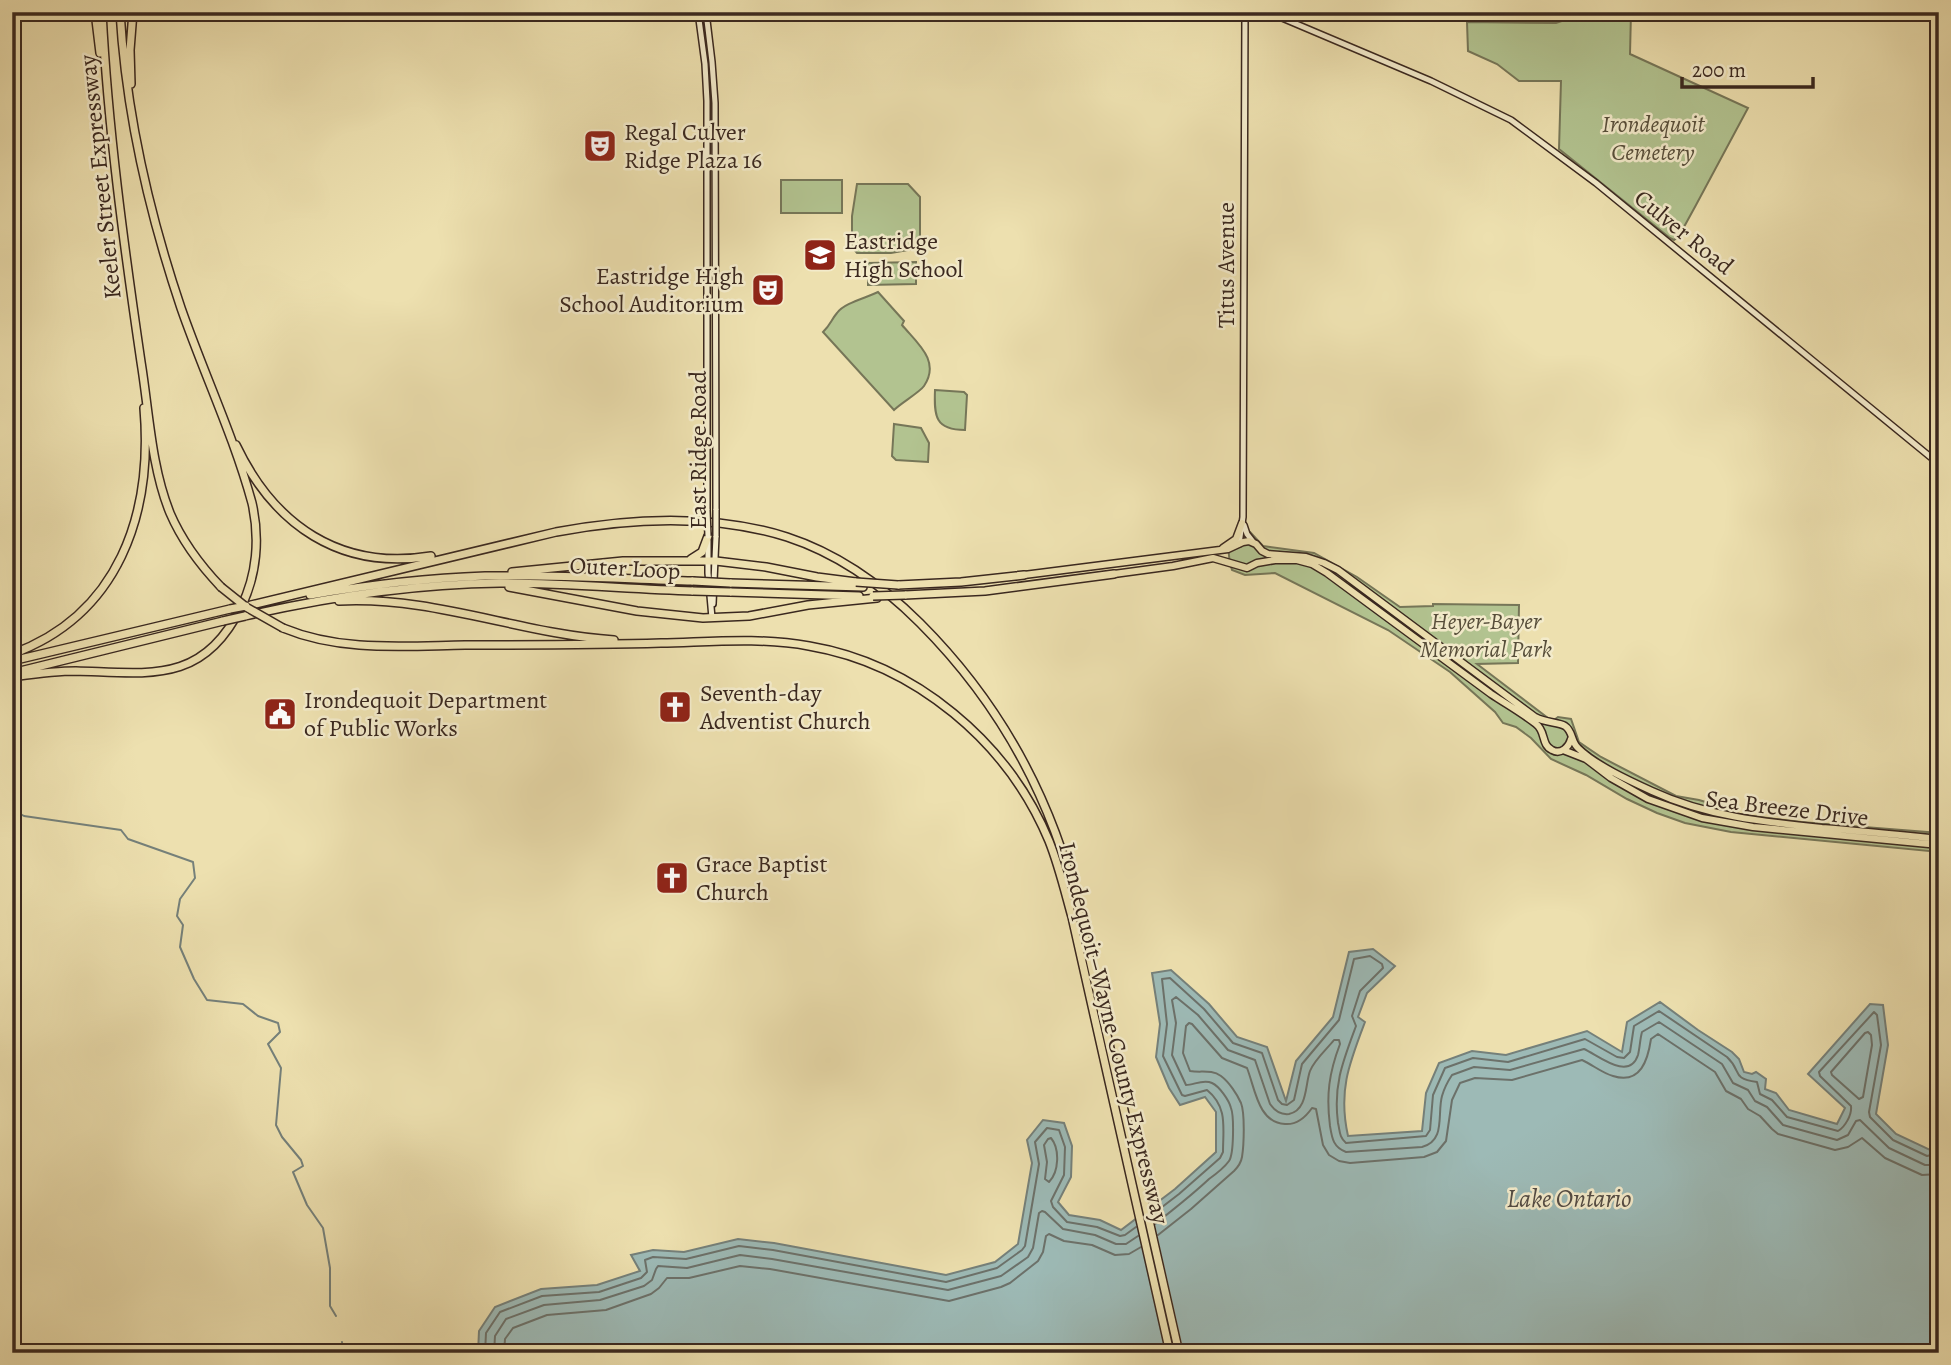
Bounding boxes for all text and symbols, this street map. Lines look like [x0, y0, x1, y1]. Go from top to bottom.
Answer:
scale bar [1682, 46, 1813, 90]
street label: Keeler Street Expressway [71, 53, 129, 301]
text: 200 m [1692, 56, 1746, 84]
park label: Irondequoit Cemetery [1602, 108, 1706, 168]
place label: Regal Culver Ridge Plaza 16 [624, 116, 762, 176]
theatre icon: Regal Culver Ridge Plaza 16 [581, 127, 619, 165]
street label: Culver Road [1628, 182, 1740, 282]
street label: Titus Avenue [1210, 202, 1242, 328]
place label: Eastridge High School [844, 225, 963, 285]
school or university icon: Eastridge High School [801, 236, 839, 274]
place label: Eastridge High School Auditorium [559, 260, 744, 320]
theatre icon: Eastridge High School Auditorium [749, 271, 787, 309]
street label: East Ridge Road [682, 371, 714, 529]
street label: Outer Loop [569, 549, 681, 587]
park label: Heyer-Bayer Memorial Park [1420, 605, 1553, 665]
place label: Seventh-day Adventist Church [699, 677, 871, 737]
place label: Irondequoit Department of Public Works [304, 684, 547, 744]
church icon: Seventh-day Adventist Church [656, 688, 694, 726]
public building icon: Irondequoit Department of Public Works [261, 695, 299, 733]
street label: Sea Breeze Drive [1704, 782, 1870, 834]
street label: Irondequoit–Wayne County Expressway [1051, 839, 1177, 1228]
place label: Grace Baptist Church [696, 848, 828, 908]
church icon: Grace Baptist Church [653, 859, 691, 897]
water label: Lake Ontario [1506, 1181, 1632, 1216]

